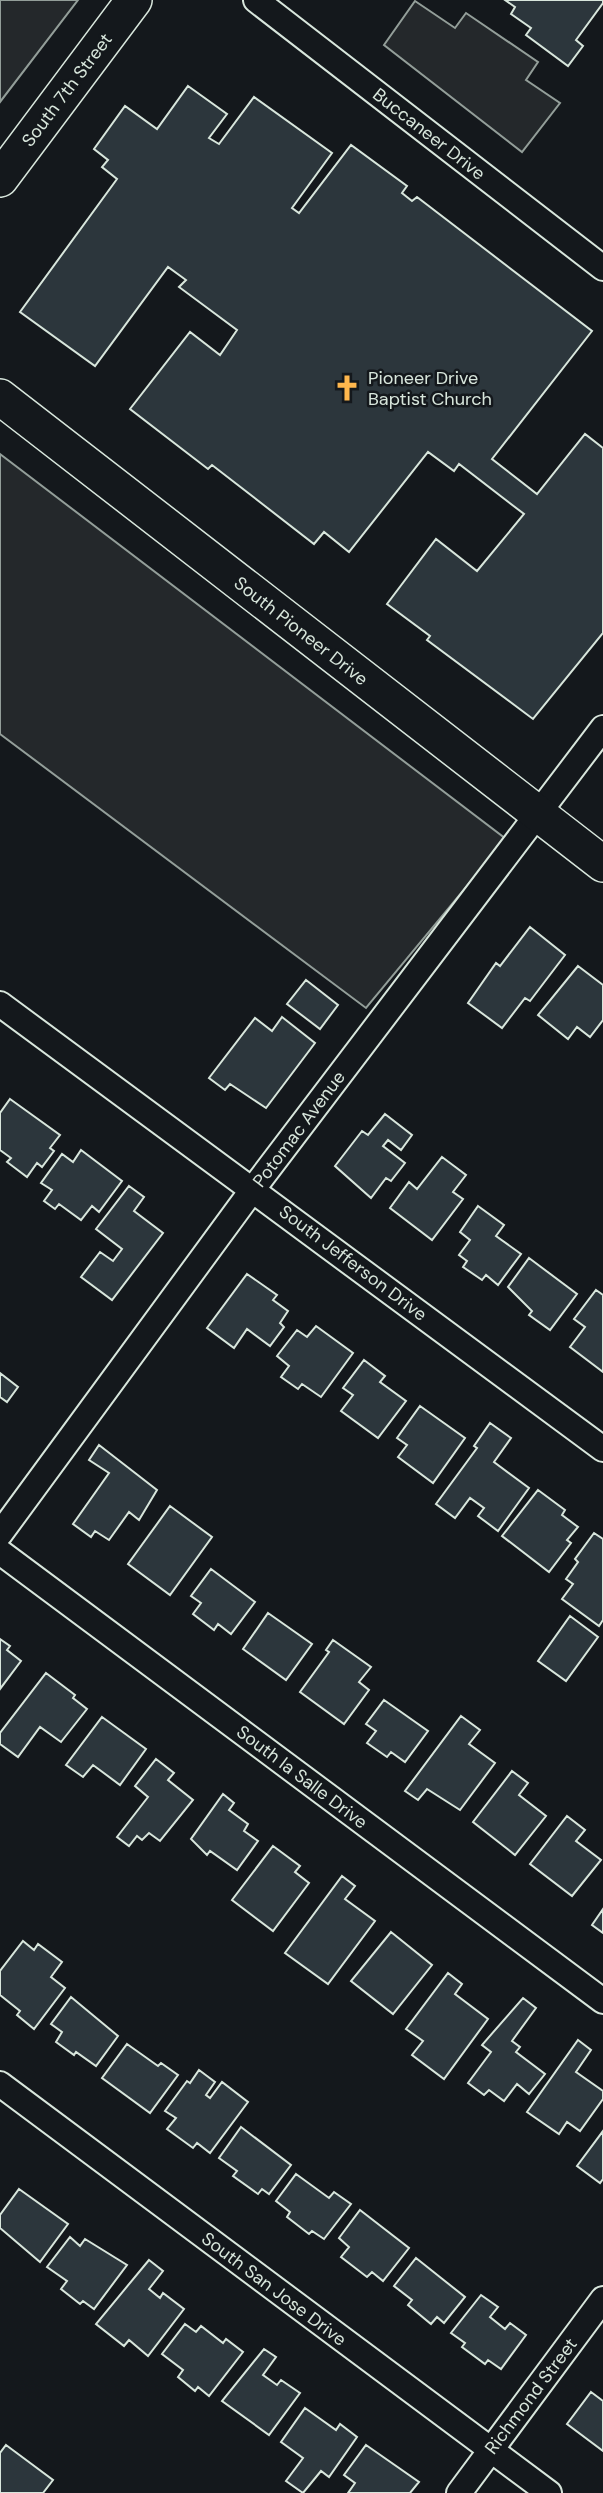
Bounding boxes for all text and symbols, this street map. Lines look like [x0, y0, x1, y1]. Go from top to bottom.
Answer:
street label: South 7th Street [16, 28, 118, 152]
street label: Buccaneer Drive [368, 83, 490, 185]
place label: Pioneer Drive Baptist Church [368, 366, 492, 411]
church icon: Pioneer Drive Baptist Church [332, 373, 362, 403]
street label: South Pioneer Drive [229, 571, 373, 691]
street label: Potomac Avenue [247, 1066, 351, 1192]
street label: South Jefferson Drive [274, 1200, 432, 1326]
street label: South la Salle Drive [232, 1720, 372, 1834]
street label: South San Jose Drive [197, 2227, 351, 2351]
street label: Richmond Street [479, 2333, 583, 2459]

